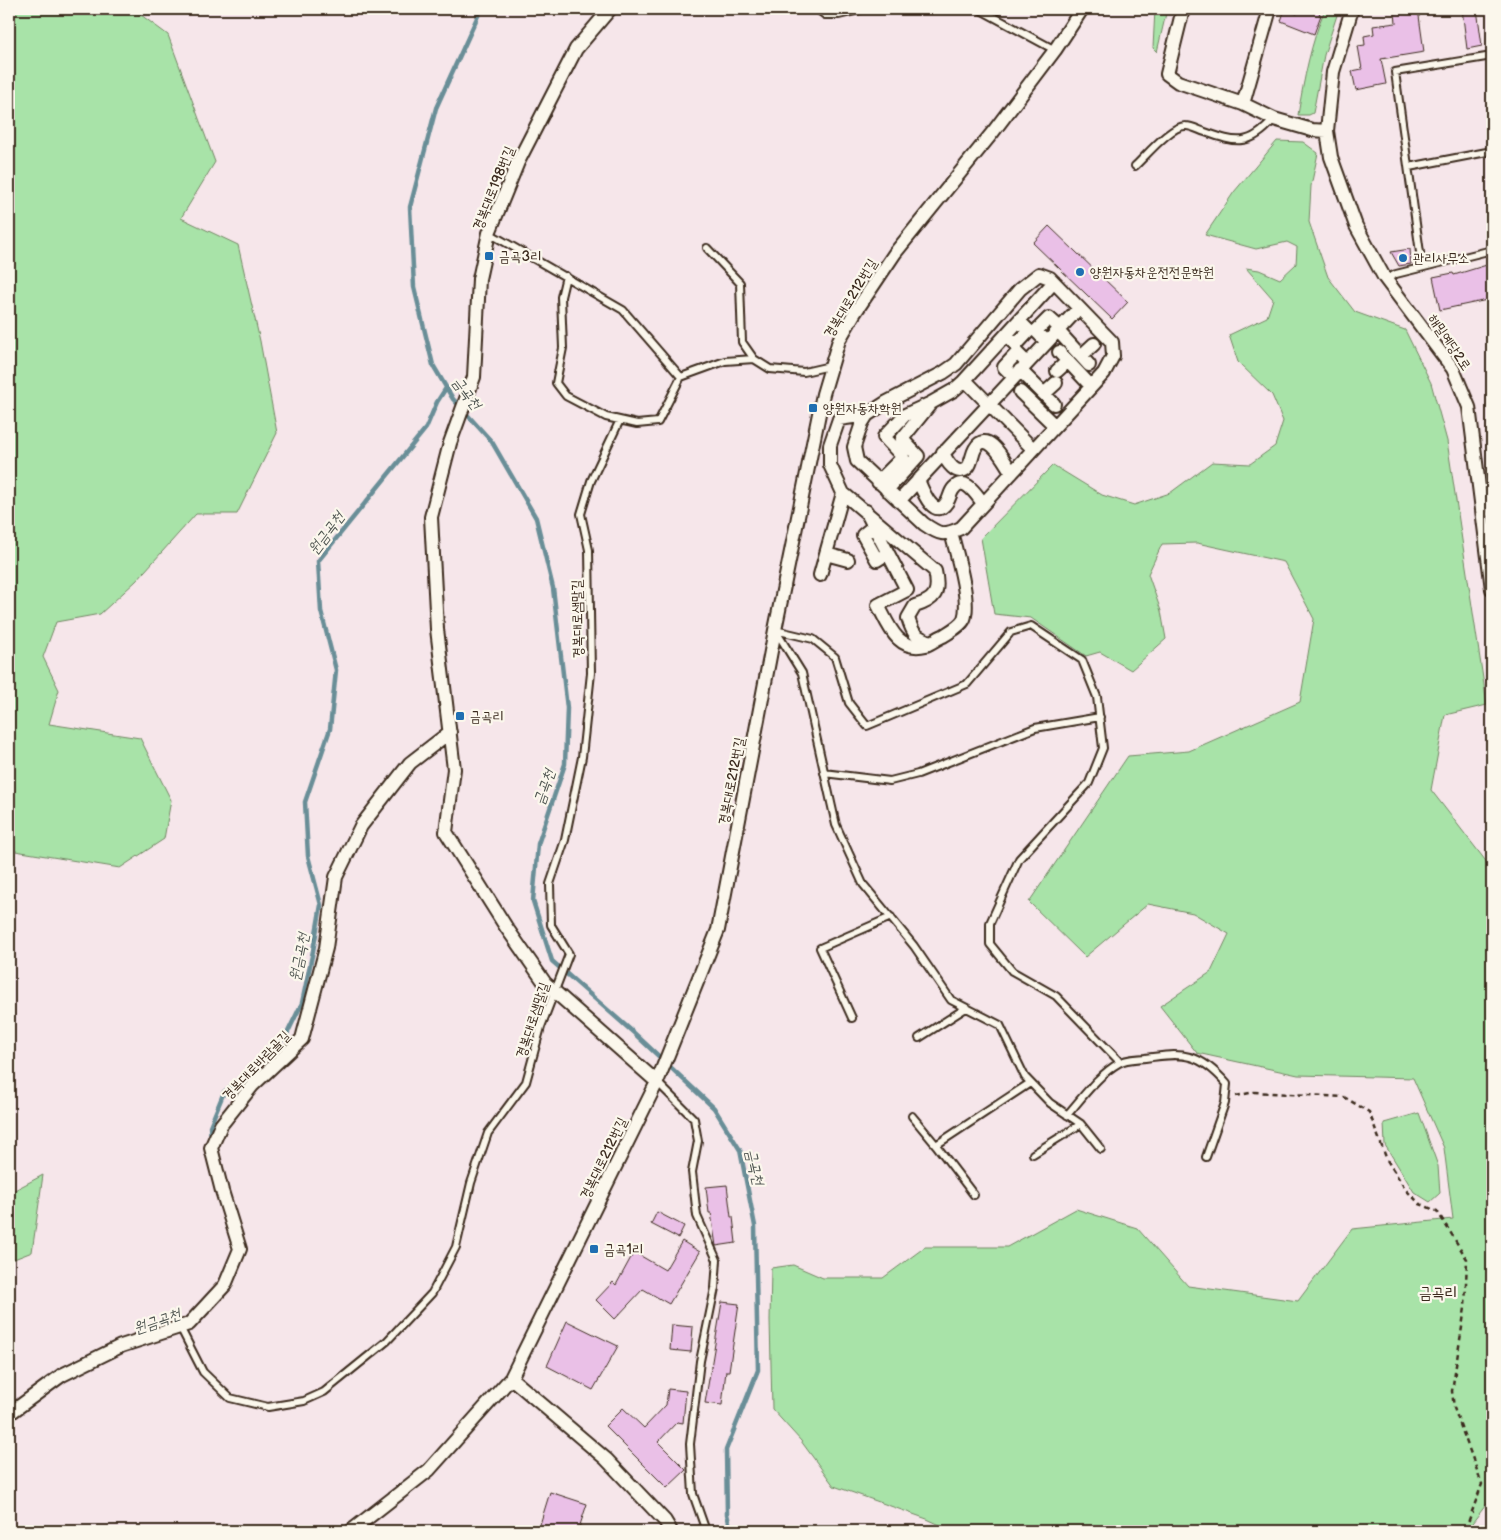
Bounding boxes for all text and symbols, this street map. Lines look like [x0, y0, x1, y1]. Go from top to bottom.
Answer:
street label: 경복대로198번길 [469, 143, 518, 233]
place label: 금곡3리 [499, 248, 541, 265]
marker: 금곡3리 [483, 250, 495, 262]
place label: 관리사무소 [1413, 250, 1469, 267]
marker: 관리사무소 [1397, 252, 1409, 264]
street label: 경복대로212번길 [820, 255, 881, 341]
place label: 양원자동차운전전문학원 [1090, 264, 1214, 281]
marker: 양원자동차운전전문학원 [1074, 266, 1086, 278]
street label: 해밀예당2로 [1424, 311, 1475, 374]
water label: 금곡천 [448, 373, 486, 415]
place label: 양원자동차학원 [823, 400, 902, 417]
marker: 양원자동차학원 [807, 402, 819, 414]
water label: 원금곡천 [304, 507, 350, 558]
street label: 경복대로샘말길 [568, 579, 587, 659]
place label: 금곡리 [470, 708, 504, 725]
marker: 금곡리 [454, 710, 466, 722]
street label: 경복대로212번길 [715, 735, 748, 827]
water label: 금곡천 [530, 765, 560, 807]
water label: 원금곡천 [286, 930, 314, 983]
street label: 경복대로샘말길 [512, 979, 553, 1060]
street label: 경복대로바람골길 [219, 1026, 294, 1104]
street label: 경복대로212번길 [576, 1114, 631, 1202]
water label: 금곡천 [741, 1147, 768, 1189]
place label: 금곡1리 [604, 1241, 643, 1258]
marker: 금곡1리 [588, 1243, 600, 1255]
district label: 금곡리 [1419, 1284, 1457, 1303]
water label: 원금곡천 [131, 1304, 185, 1338]

